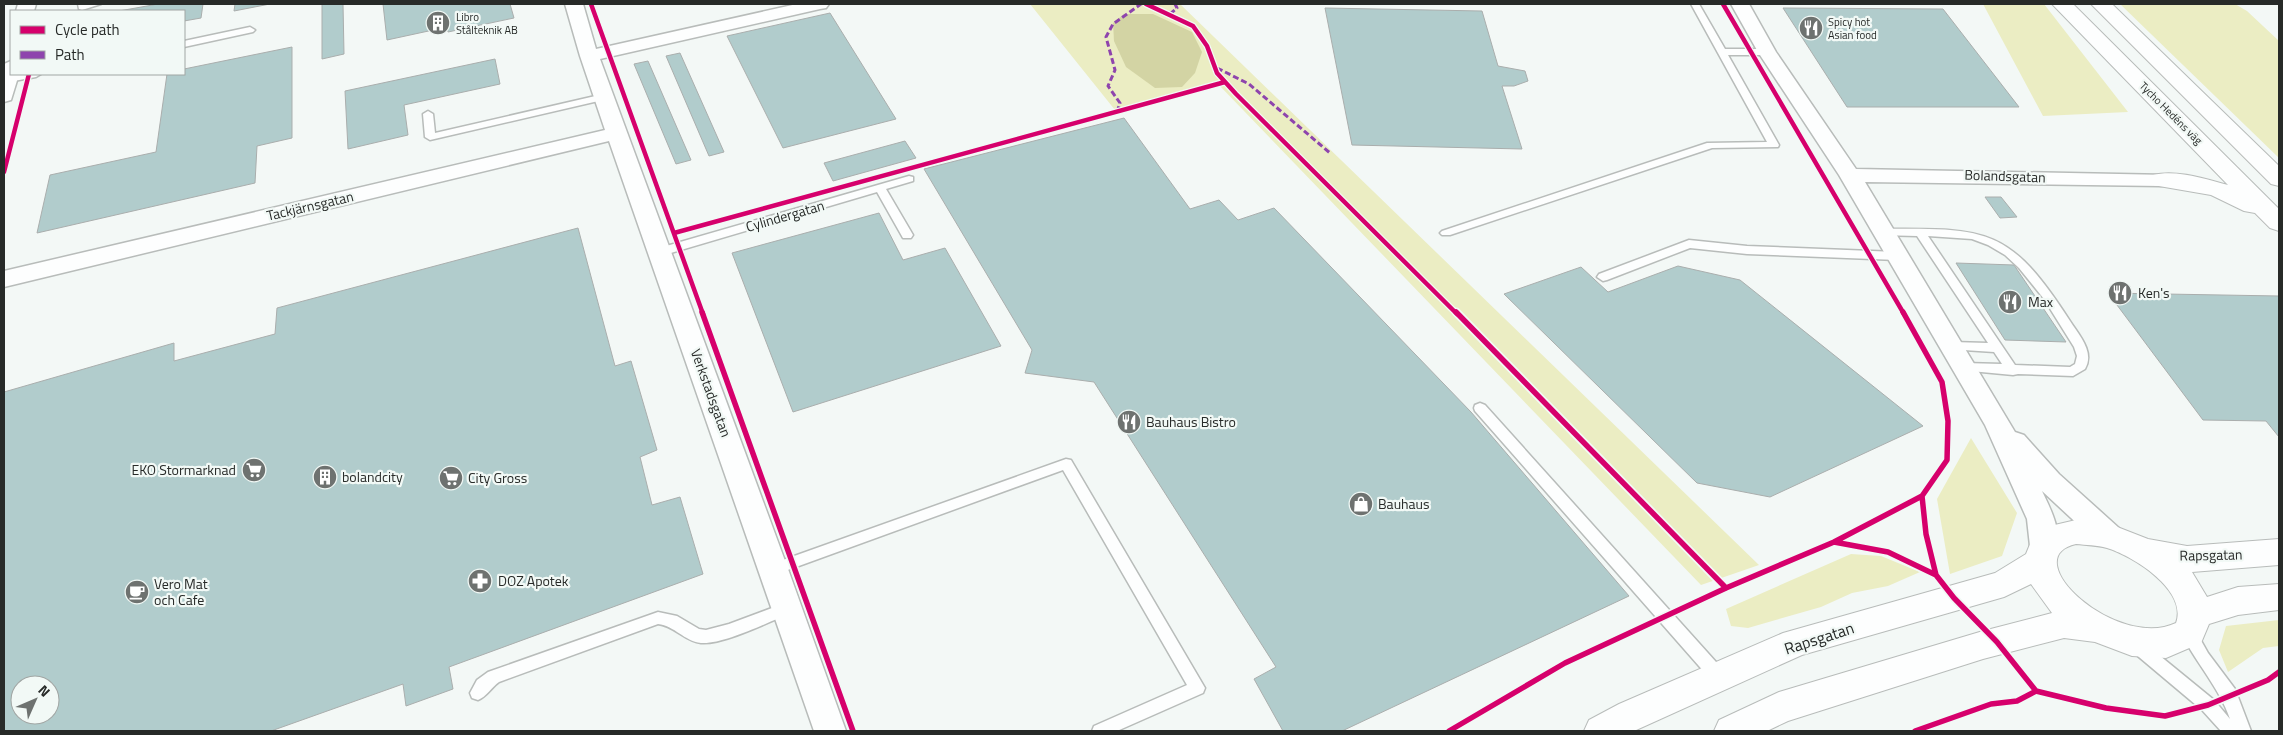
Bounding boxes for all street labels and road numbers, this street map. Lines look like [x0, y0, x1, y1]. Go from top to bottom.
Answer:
street label: Tycho Hedéns väg [2136, 78, 2206, 148]
street label: Bolandsgatan [1964, 164, 2046, 187]
street label: Tackjärnsgatan [264, 185, 355, 226]
street label: Cylindergatan [743, 194, 827, 237]
street label: Verkstadsgatan [686, 346, 737, 440]
street label: Rapsgatan [2179, 543, 2243, 566]
street label: Rapsgatan [1781, 615, 1857, 661]

